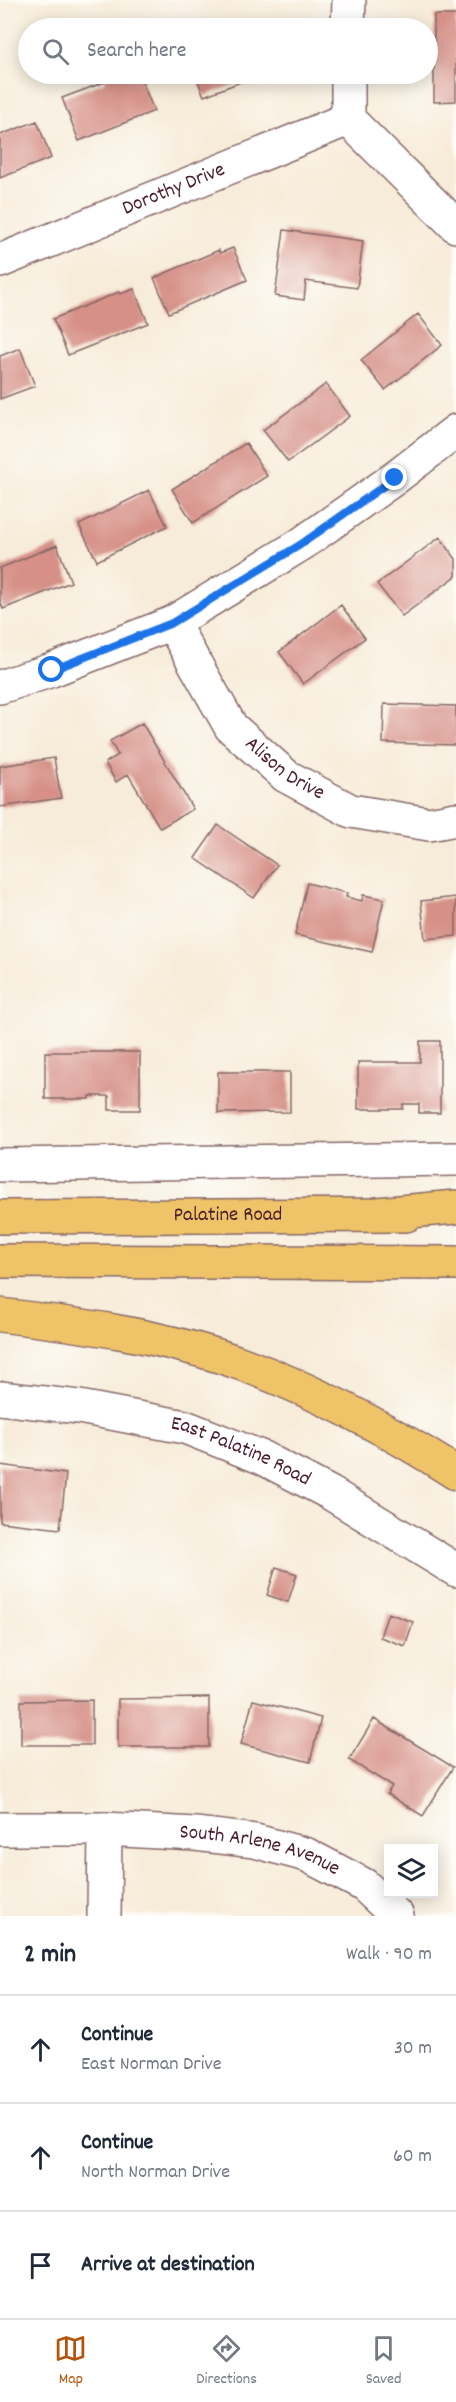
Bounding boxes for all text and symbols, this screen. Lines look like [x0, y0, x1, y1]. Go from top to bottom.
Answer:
search box [18, 18, 438, 84]
icon: search [39, 35, 72, 68]
text: Search here [87, 36, 186, 67]
street label: Dorothy Drive [118, 156, 230, 224]
route end [381, 464, 407, 490]
route start [38, 656, 64, 682]
street label: Alison Drive [237, 730, 330, 809]
street label: Palatine Road [173, 1201, 283, 1231]
street label: East Palatine Road [168, 1410, 316, 1495]
street label: South Arlene Avenue [179, 1818, 345, 1885]
map controls [384, 1844, 438, 1898]
button: layers [384, 1844, 438, 1898]
text: 2 min [24, 1937, 76, 1974]
text: Walk · 90 m [346, 1941, 432, 1969]
text: Continue [81, 2020, 153, 2051]
icon: ahead [24, 2033, 57, 2066]
text: 30 m [394, 2035, 432, 2063]
text: East Norman Drive [81, 2051, 222, 2079]
text: Continue [81, 2128, 153, 2159]
icon: ahead [24, 2141, 57, 2174]
text: 60 m [393, 2143, 432, 2171]
text: North Norman Drive [81, 2159, 230, 2187]
icon: arrive [24, 2249, 57, 2282]
text: Arrive at destination [81, 2250, 255, 2281]
tab: Map [54, 2332, 87, 2391]
tab: Directions [196, 2332, 257, 2391]
tab: Saved [366, 2332, 402, 2391]

